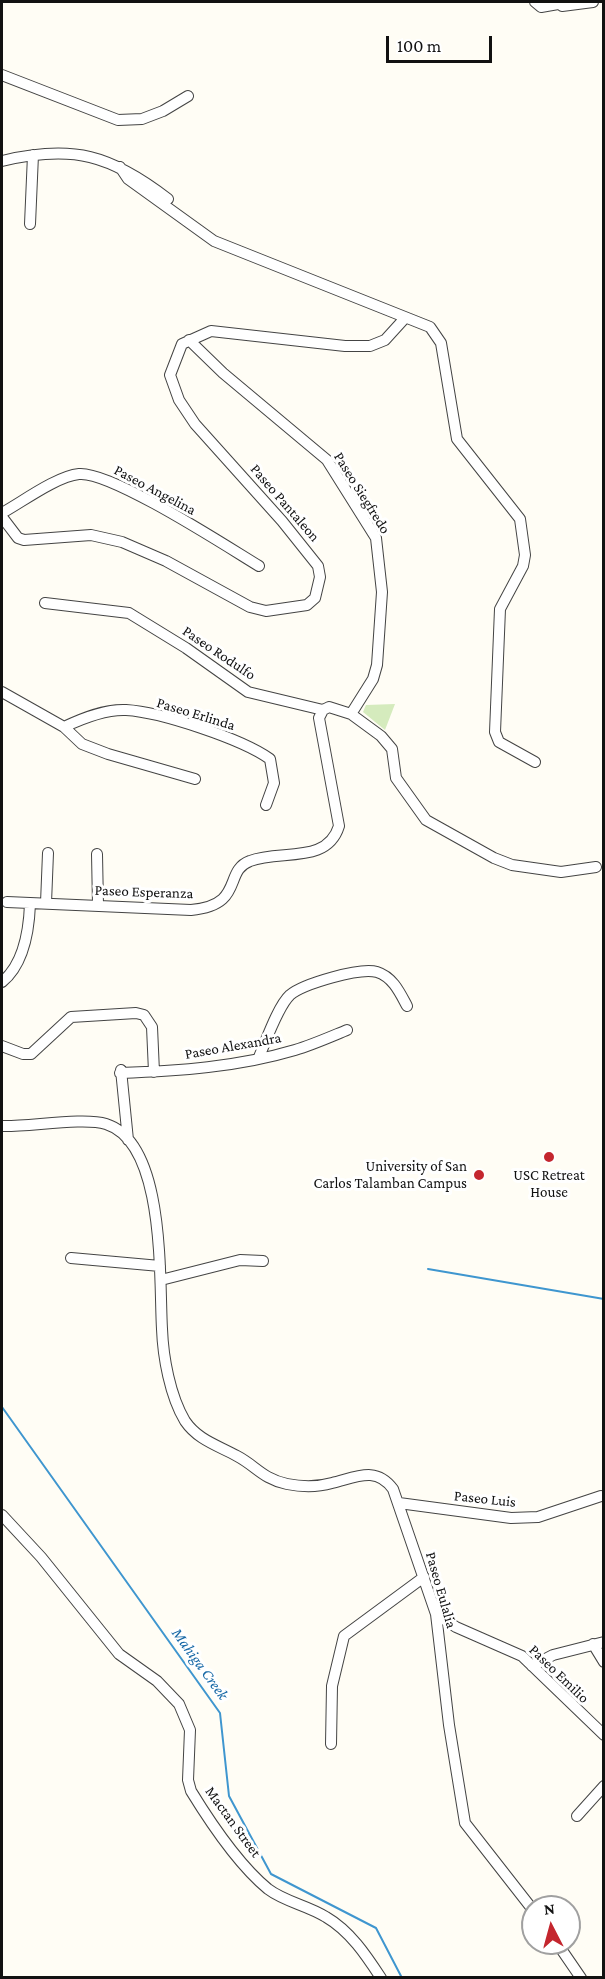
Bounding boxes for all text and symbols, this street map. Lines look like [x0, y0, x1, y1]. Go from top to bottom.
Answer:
scale bar [389, 24, 496, 62]
text: 100 m [397, 36, 441, 56]
street label: Paseo Siegfredo [330, 449, 394, 537]
street label: Paseo Pantaleon [246, 460, 324, 546]
street label: Paseo Angelina [111, 461, 199, 519]
street label: Paseo Rodulfo [179, 622, 259, 684]
street label: Paseo Erlinda [155, 694, 237, 734]
street label: Paseo Esperanza [94, 881, 194, 903]
street label: Paseo Alexandra [183, 1029, 283, 1063]
marker: USC Retreat House [542, 1150, 556, 1164]
place label: University of San Carlos Talamban Campus [313, 1157, 467, 1192]
place label: USC Retreat House [513, 1166, 585, 1201]
marker: University of San Carlos Talamban Campus [472, 1168, 486, 1182]
street label: Paseo Luis [453, 1487, 517, 1511]
street label: Paseo Eulalia [422, 1550, 460, 1630]
water label: Mahiga Creek [167, 1624, 233, 1704]
street label: Paseo Emilio [525, 1641, 593, 1707]
street label: Mactan Street [201, 1783, 265, 1861]
north arrow [521, 1895, 581, 1955]
text: N [543, 1900, 556, 1918]

